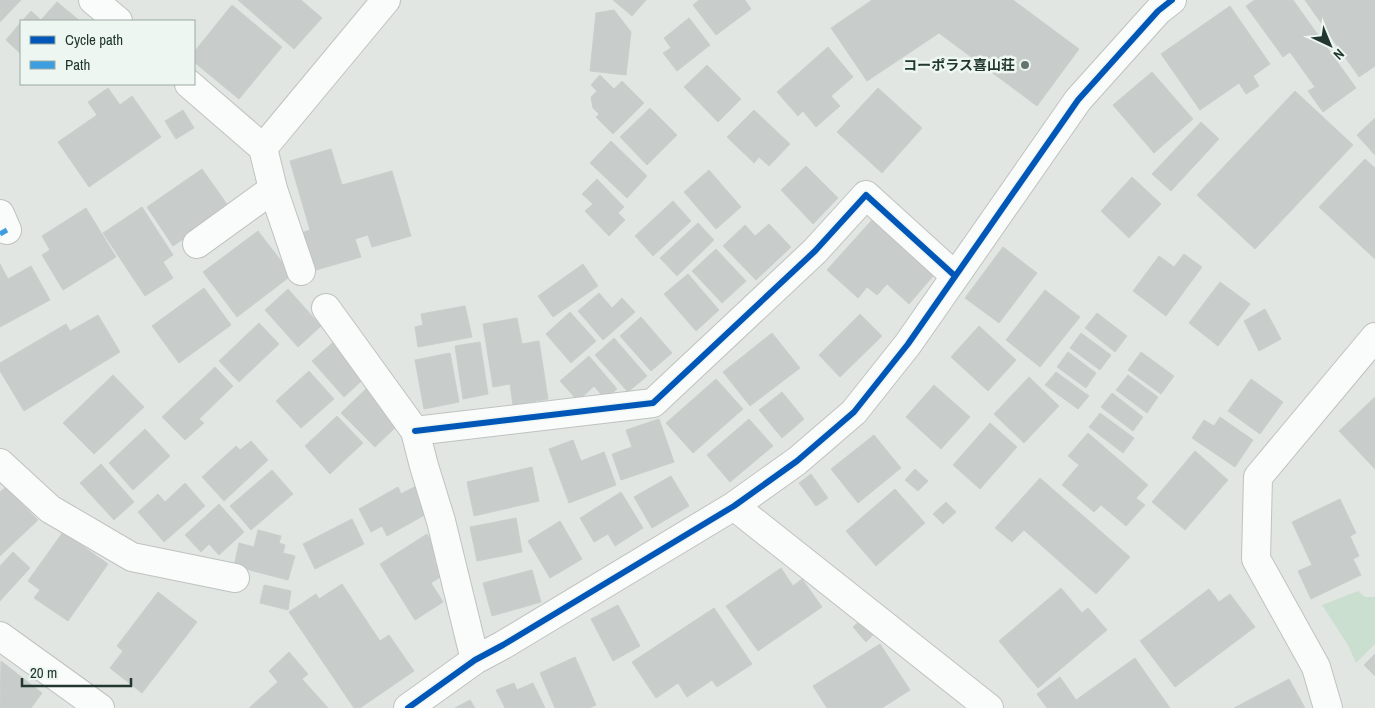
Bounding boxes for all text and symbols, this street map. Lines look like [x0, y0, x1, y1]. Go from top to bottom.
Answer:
legend [20, 20, 195, 85]
north arrow [1305, 20, 1355, 70]
text: Cycle path [65, 29, 123, 50]
text: N [1330, 45, 1348, 64]
text: Path [65, 54, 90, 75]
place label: コーポラス喜山荘 [903, 56, 1015, 74]
marker: コーポラス喜山荘 [1019, 59, 1031, 71]
scale bar [22, 656, 131, 688]
text: 20 m [30, 662, 57, 683]

